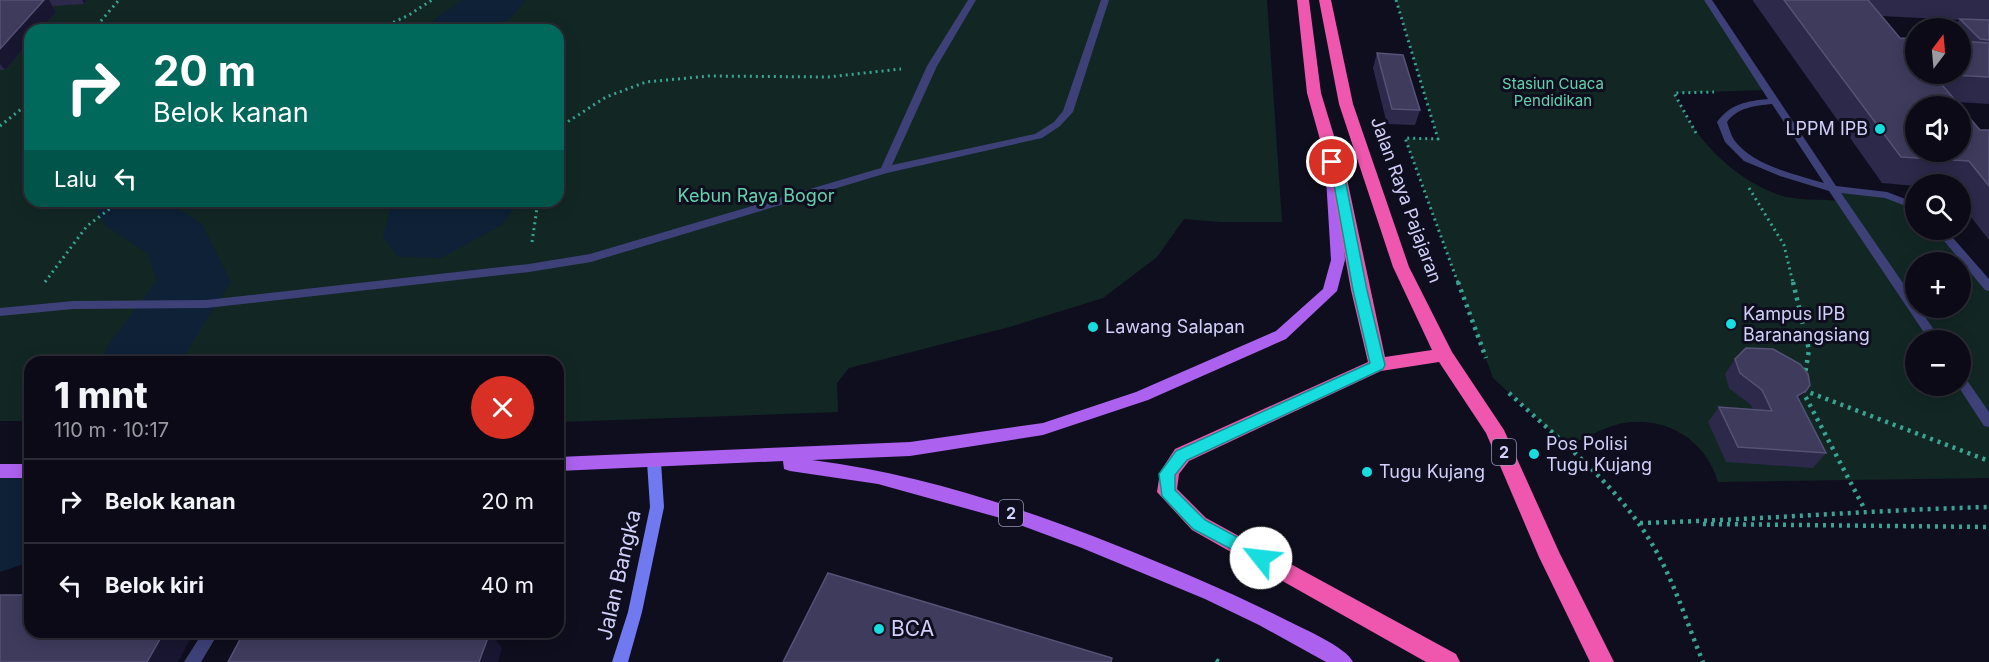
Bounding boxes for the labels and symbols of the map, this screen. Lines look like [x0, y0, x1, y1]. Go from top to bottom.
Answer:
north arrow [1905, 18, 1971, 84]
park label: Stasiun Cuaca Pendidikan [1502, 74, 1604, 110]
street label: Jalan Raya Pajajaran [1367, 114, 1446, 286]
place label: LPPM IPB [1785, 118, 1868, 139]
marker: LPPM IPB [1873, 122, 1887, 136]
pin [1306, 136, 1357, 187]
park label: Kebun Raya Bogor [678, 185, 835, 206]
place label: Kampus IPB Baranangsiang [1743, 303, 1870, 345]
place label: Lawang Salapan [1105, 316, 1245, 337]
marker: Kampus IPB Baranangsiang [1724, 317, 1738, 331]
marker: Lawang Salapan [1086, 320, 1100, 334]
place label: Pos Polisi Tugu Kujang [1546, 433, 1652, 475]
road number: 2 [1492, 439, 1516, 465]
marker: Pos Polisi Tugu Kujang [1527, 447, 1541, 461]
place label: Tugu Kujang [1379, 461, 1485, 482]
marker: Tugu Kujang [1360, 465, 1374, 479]
road number: 2 [999, 500, 1023, 526]
street label: Jalan Bangka [591, 507, 646, 643]
position arrow [1229, 526, 1293, 590]
place label: BCA [891, 616, 934, 641]
marker: BCA [872, 622, 886, 636]

